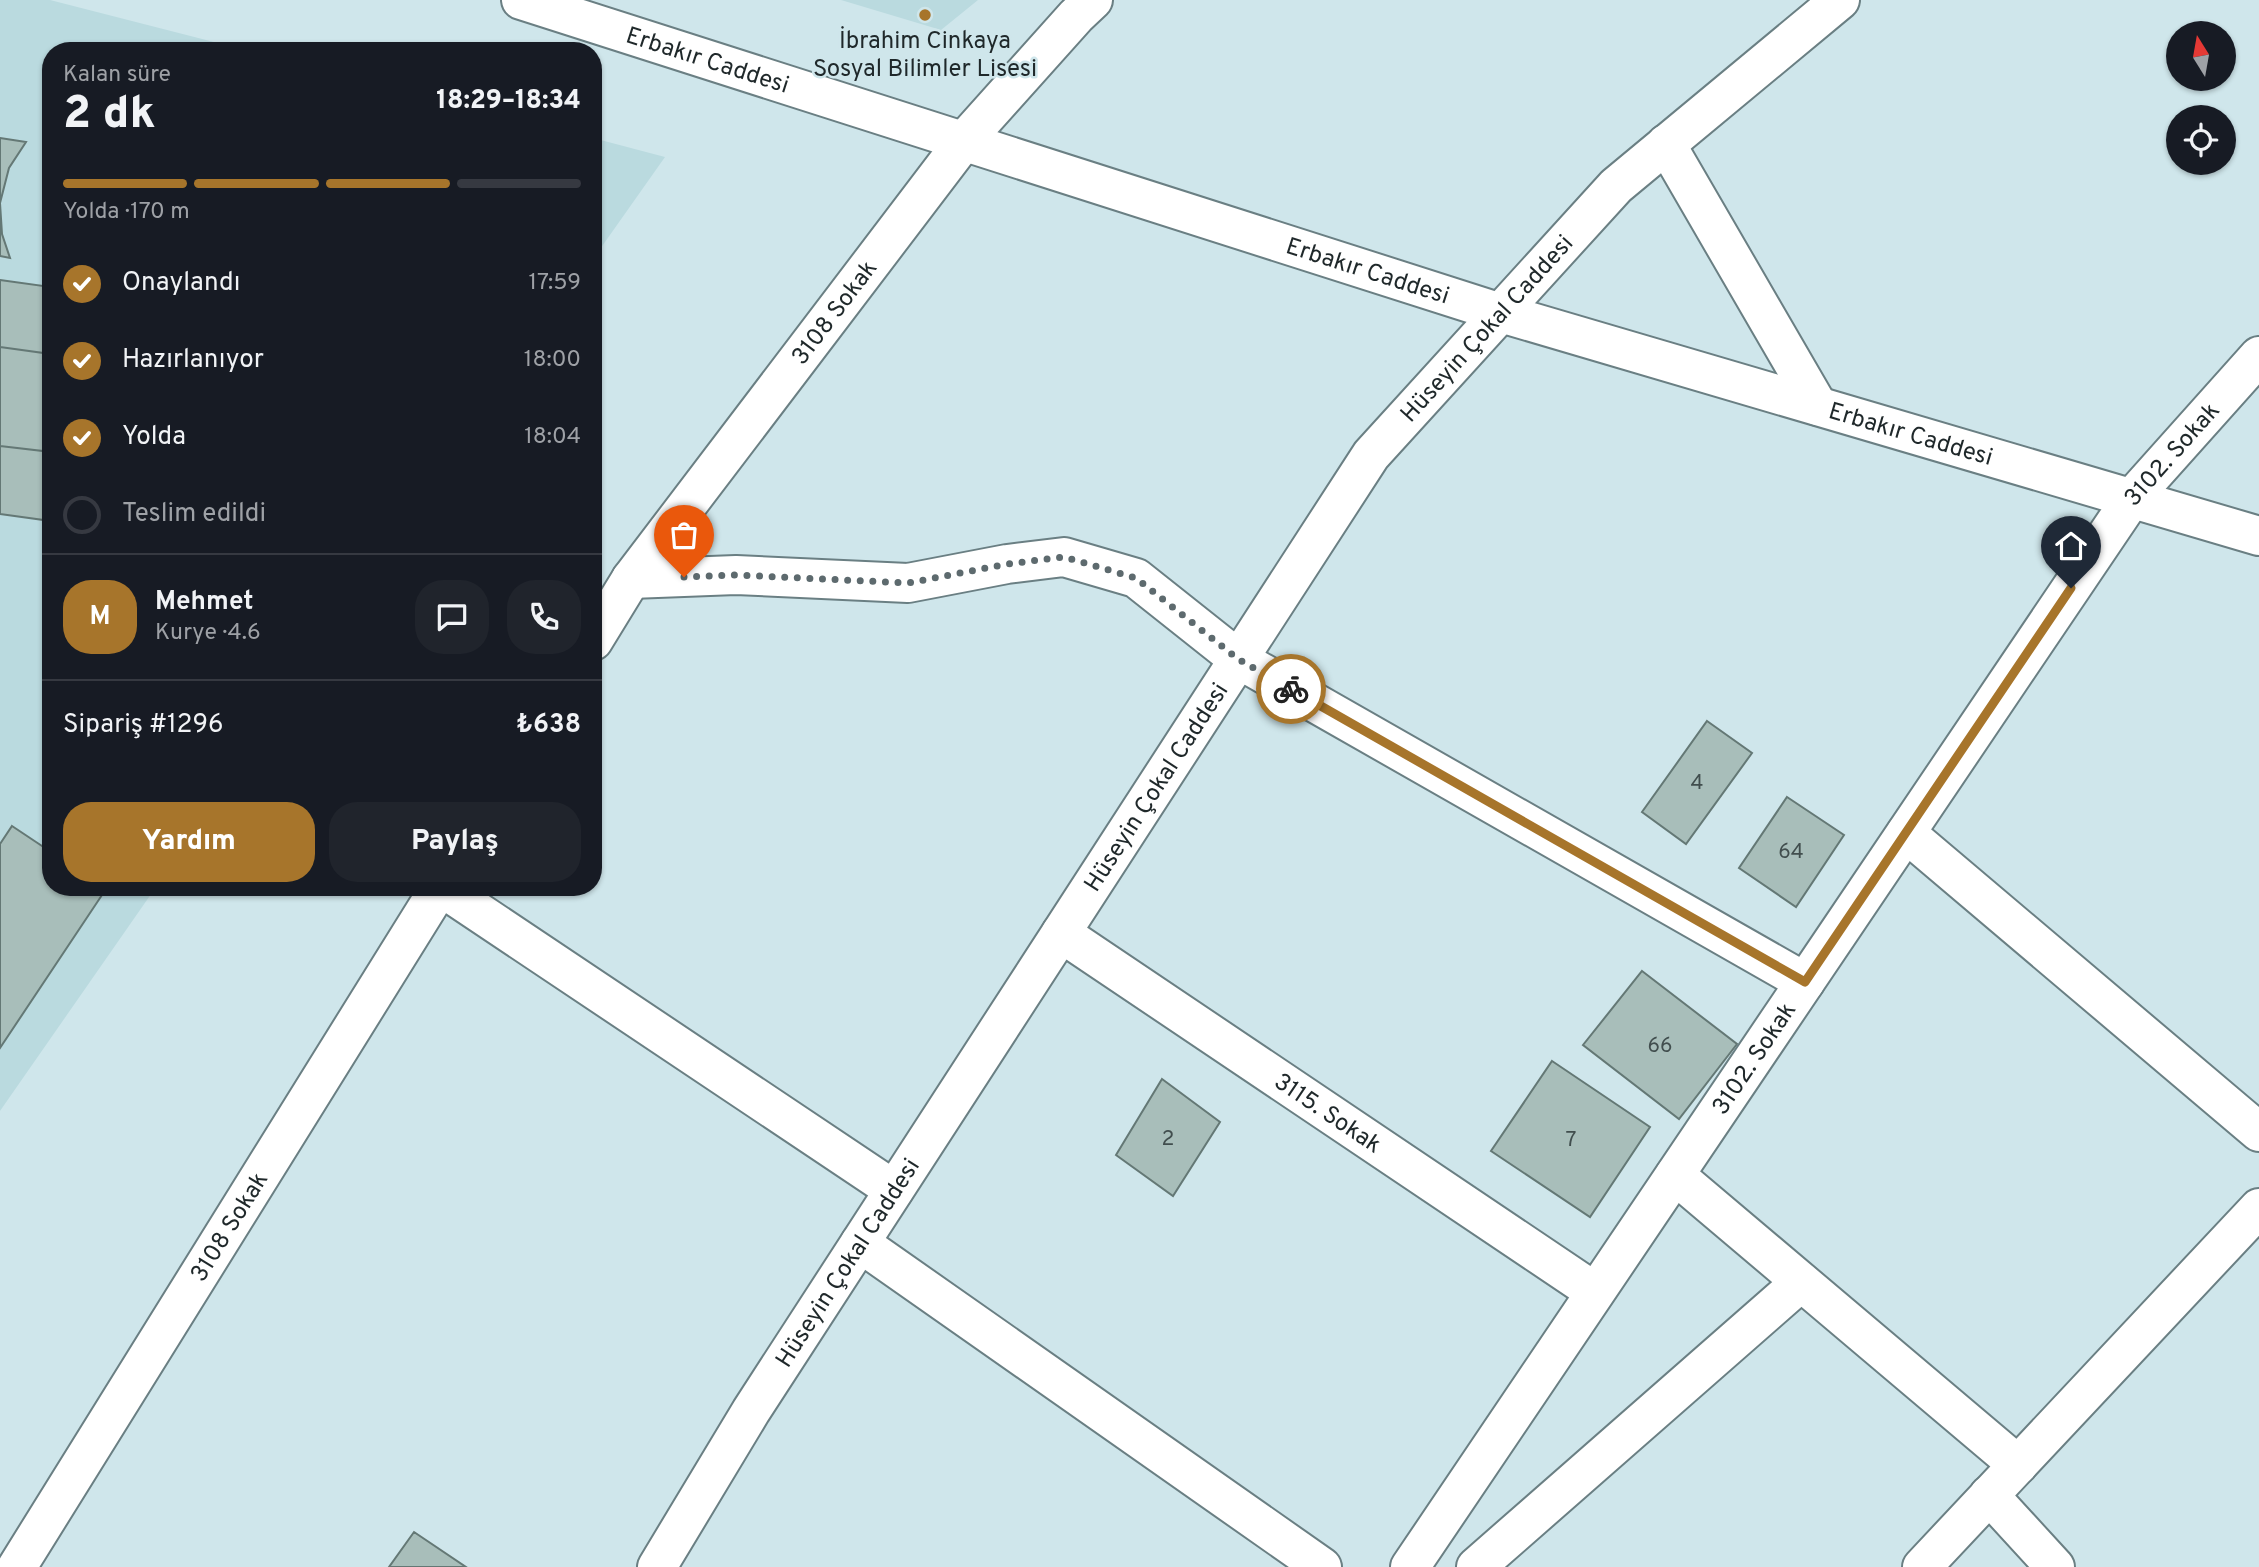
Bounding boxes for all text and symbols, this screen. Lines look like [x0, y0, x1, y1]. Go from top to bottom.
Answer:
marker: İbrahim Cinkaya Sosyal Bilimler Lisesi [917, 7, 933, 23]
street label: Erbakır Caddesi [622, 21, 792, 102]
north arrow [2166, 21, 2236, 91]
map controls [2166, 21, 2236, 175]
place label: İbrahim Cinkaya Sosyal Bilimler Lisesi [813, 26, 1037, 85]
text: Kalan süre [63, 61, 171, 90]
text: 18:29–18:34 [436, 85, 581, 118]
text: 2 dk [63, 86, 156, 145]
button: locate [2166, 105, 2236, 175]
text: Yolda · 170 m [63, 198, 190, 227]
street label: Hüseyin Çokal Caddesi [1395, 230, 1581, 430]
street label: Erbakır Caddesi [1282, 232, 1453, 312]
street label: 3108 Sokak [786, 255, 885, 372]
icon: check [63, 265, 101, 303]
text: Onaylandı [122, 267, 240, 300]
text: 17:59 [528, 269, 581, 298]
icon: check [63, 342, 101, 380]
text: Hazırlanıyor [122, 344, 264, 377]
text: 18:00 [524, 346, 581, 375]
street label: Erbakır Caddesi [1825, 397, 1996, 474]
street label: 3102. Sokak [2119, 397, 2227, 514]
icon: check [63, 419, 101, 457]
text: Yolda [122, 421, 186, 454]
text: 18:04 [524, 423, 581, 452]
text: Teslim edildi [122, 498, 266, 531]
pin [654, 505, 714, 577]
icon: bag [665, 516, 703, 554]
pin [2041, 516, 2101, 588]
icon: home [2052, 527, 2090, 565]
button: chat [415, 580, 489, 654]
button: phone [507, 580, 581, 654]
text: Mehmet [155, 586, 254, 619]
text: M [89, 601, 111, 634]
text: Kurye · 4.6 [155, 619, 261, 648]
courier [1256, 654, 1326, 724]
icon: bike [1272, 670, 1310, 708]
street label: Hüseyin Çokal Caddesi [1079, 678, 1236, 898]
text: Sipariş #1296 [63, 709, 224, 742]
text: ₺638 [516, 709, 581, 742]
house number: 4 [1690, 770, 1704, 797]
button: Yardım [63, 802, 315, 882]
button: Paylaş [329, 802, 581, 882]
house number: 64 [1778, 839, 1804, 866]
street label: 3102. Sokak [1707, 997, 1804, 1121]
house number: 66 [1647, 1033, 1673, 1060]
street label: 3115. Sokak [1268, 1068, 1387, 1161]
house number: 2 [1162, 1126, 1174, 1153]
house number: 7 [1566, 1127, 1577, 1154]
street label: Hüseyin Çokal Caddesi [770, 1154, 928, 1374]
street label: 3108 Sokak [185, 1167, 276, 1288]

